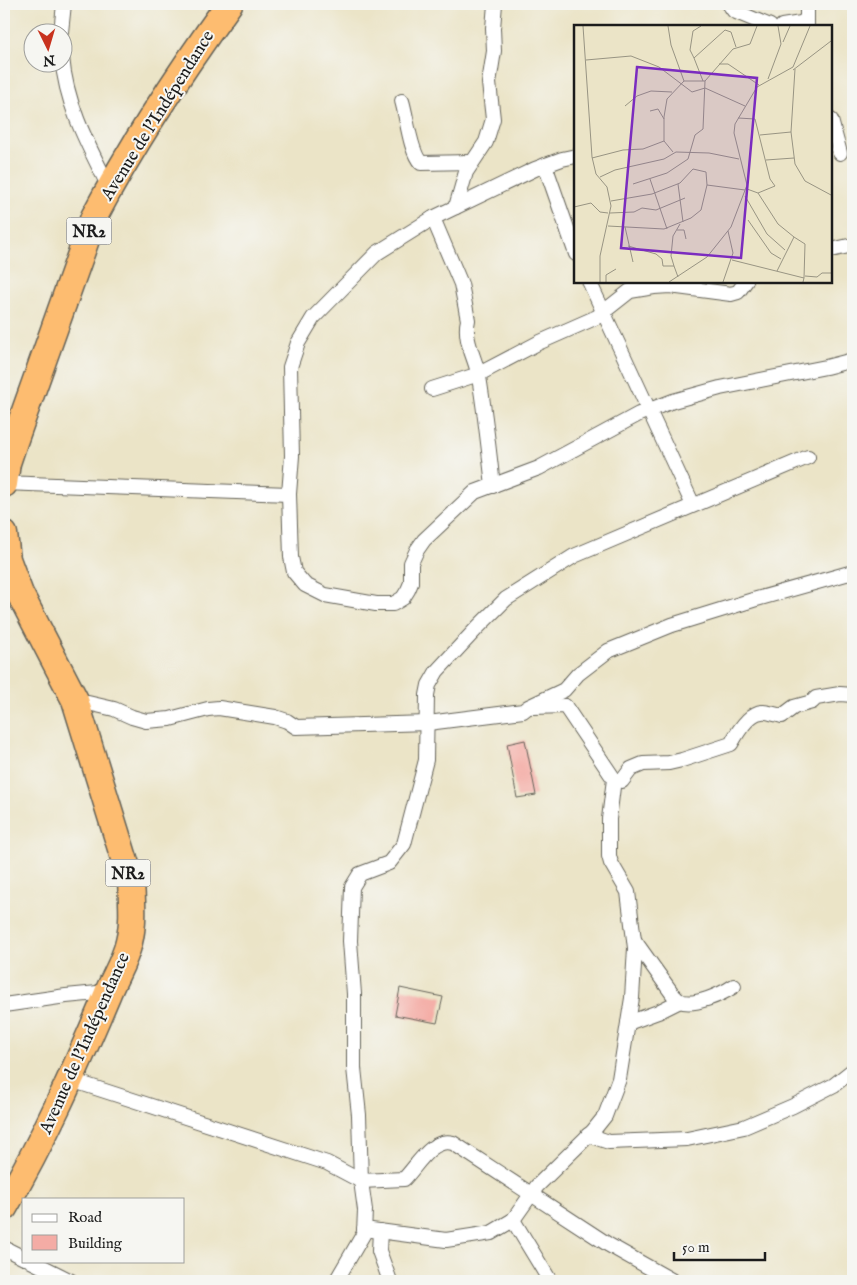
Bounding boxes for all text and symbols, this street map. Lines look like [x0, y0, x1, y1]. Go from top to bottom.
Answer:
north arrow [22, 22, 72, 72]
inset map [574, 25, 832, 282]
street label: Avenue de l'Indépendance [96, 26, 220, 206]
text: N [42, 50, 57, 69]
road number: NR2 [66, 218, 112, 245]
road number: NR2 [106, 860, 150, 886]
street label: Avenue de l'Indépendance [35, 949, 136, 1139]
legend [22, 1198, 185, 1262]
text: Road [68, 1208, 103, 1227]
scale bar [674, 1230, 766, 1262]
text: Building [68, 1234, 123, 1253]
text: 50 m [682, 1238, 710, 1257]

